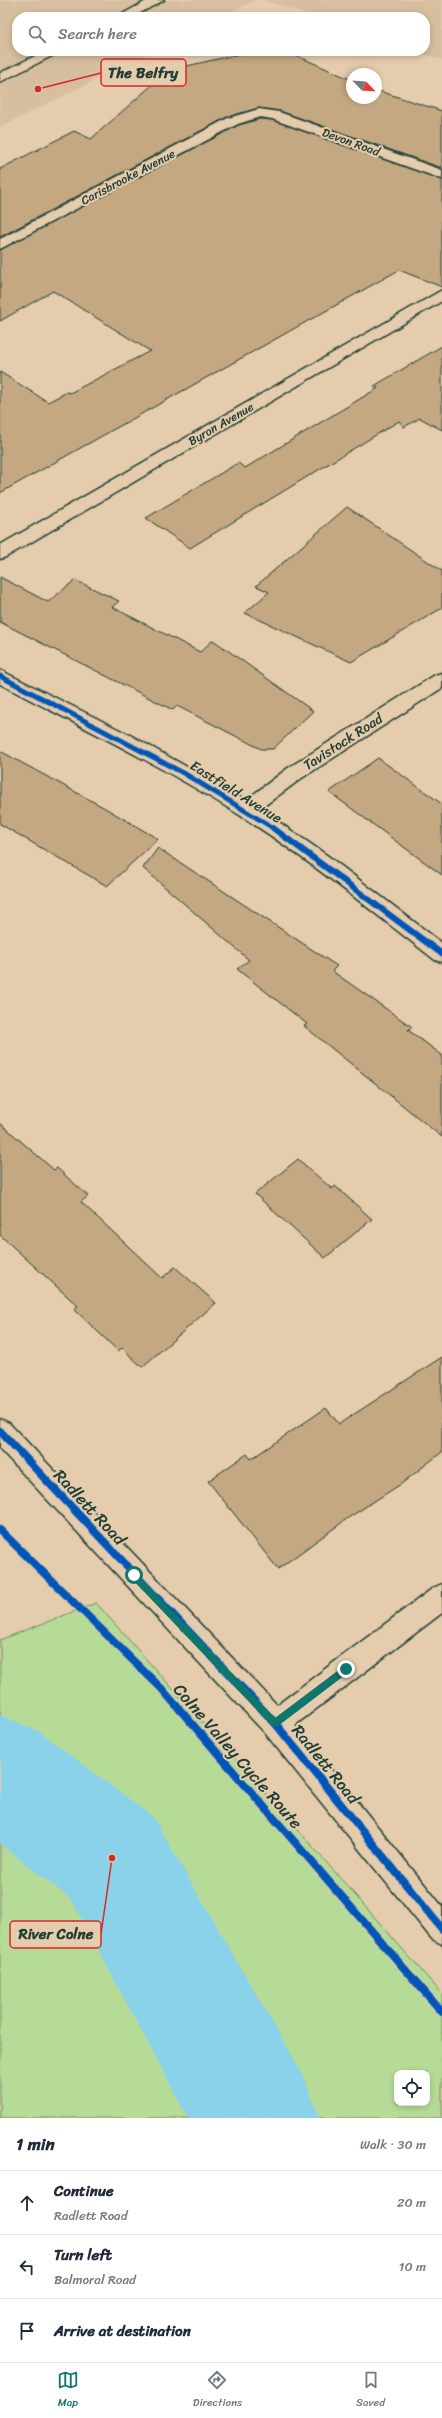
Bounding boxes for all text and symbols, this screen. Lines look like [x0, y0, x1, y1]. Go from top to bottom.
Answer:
search box [12, 12, 430, 56]
text: Search here [58, 21, 137, 47]
icon: search [26, 23, 48, 45]
callout: The Belfry [101, 59, 186, 86]
text: The Belfry [108, 60, 179, 86]
north arrow [346, 68, 382, 104]
street label: Devon Road [319, 121, 384, 163]
street label: Carisbrooke Avenue [77, 143, 179, 211]
street label: Byron Avenue [184, 396, 258, 452]
street label: Tavistock Road [298, 706, 389, 777]
street label: Eastfield Avenue [185, 754, 287, 830]
street label: Radlett Road [46, 1462, 134, 1553]
route start [125, 1566, 143, 1584]
route end [337, 1660, 355, 1678]
street label: Colne Valley Cycle Route [166, 1676, 311, 1836]
street label: Radlett Road [284, 1717, 369, 1812]
callout: River Colne [10, 1921, 101, 1948]
text: River Colne [18, 1921, 94, 1947]
map controls [394, 2070, 430, 2106]
button: locate [394, 2070, 430, 2106]
text: 1 min [16, 2129, 55, 2159]
text: Walk · 30 m [360, 2133, 426, 2156]
text: Continue [54, 2178, 114, 2204]
text: 20 m [397, 2191, 426, 2214]
icon: ahead [16, 2192, 38, 2214]
text: Radlett Road [54, 2204, 127, 2227]
text: Turn left [54, 2242, 112, 2268]
text: 10 m [399, 2255, 426, 2278]
icon: left [16, 2256, 38, 2278]
text: Balmoral Road [54, 2268, 136, 2291]
text: Arrive at destination [54, 2318, 191, 2344]
icon: arrive [16, 2320, 38, 2342]
tab: Map [57, 2369, 79, 2412]
tab: Directions [193, 2369, 242, 2412]
tab: Saved [356, 2369, 385, 2412]

